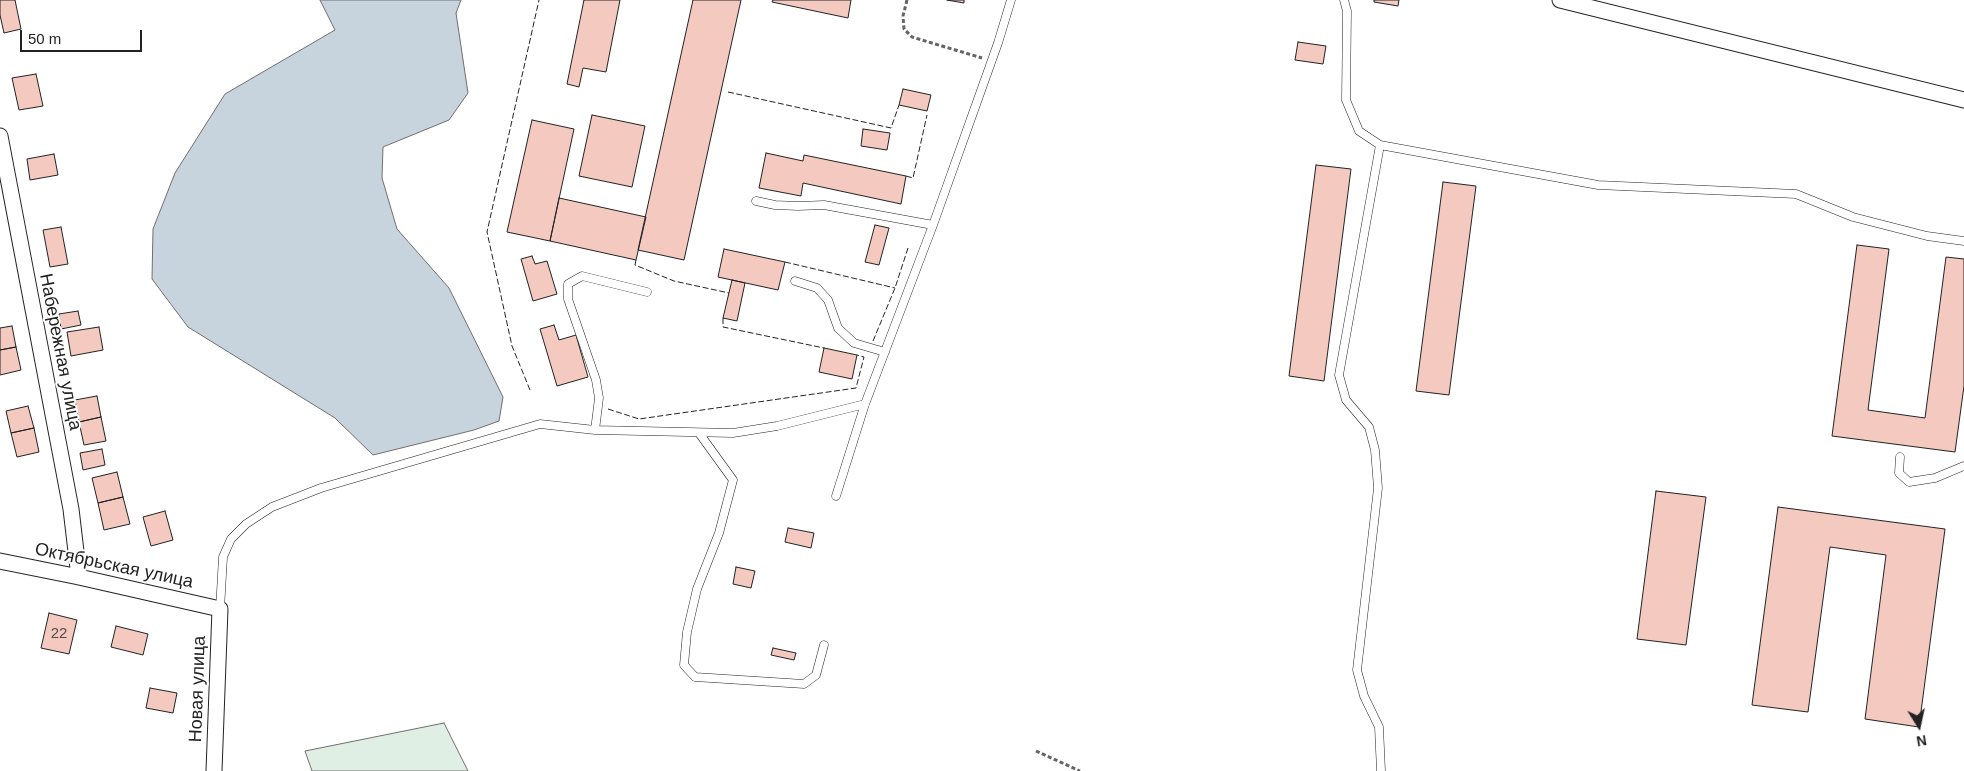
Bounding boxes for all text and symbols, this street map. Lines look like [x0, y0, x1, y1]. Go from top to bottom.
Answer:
scale bar [22, 20, 145, 52]
text: 50 m [28, 30, 61, 47]
street label: Набережная улица [34, 272, 86, 432]
street label: Октябрьская улица [33, 539, 195, 593]
house number: 22 [51, 625, 67, 643]
street label: Новая улица [185, 635, 211, 743]
north arrow [1894, 701, 1944, 751]
text: N [1915, 732, 1928, 750]

